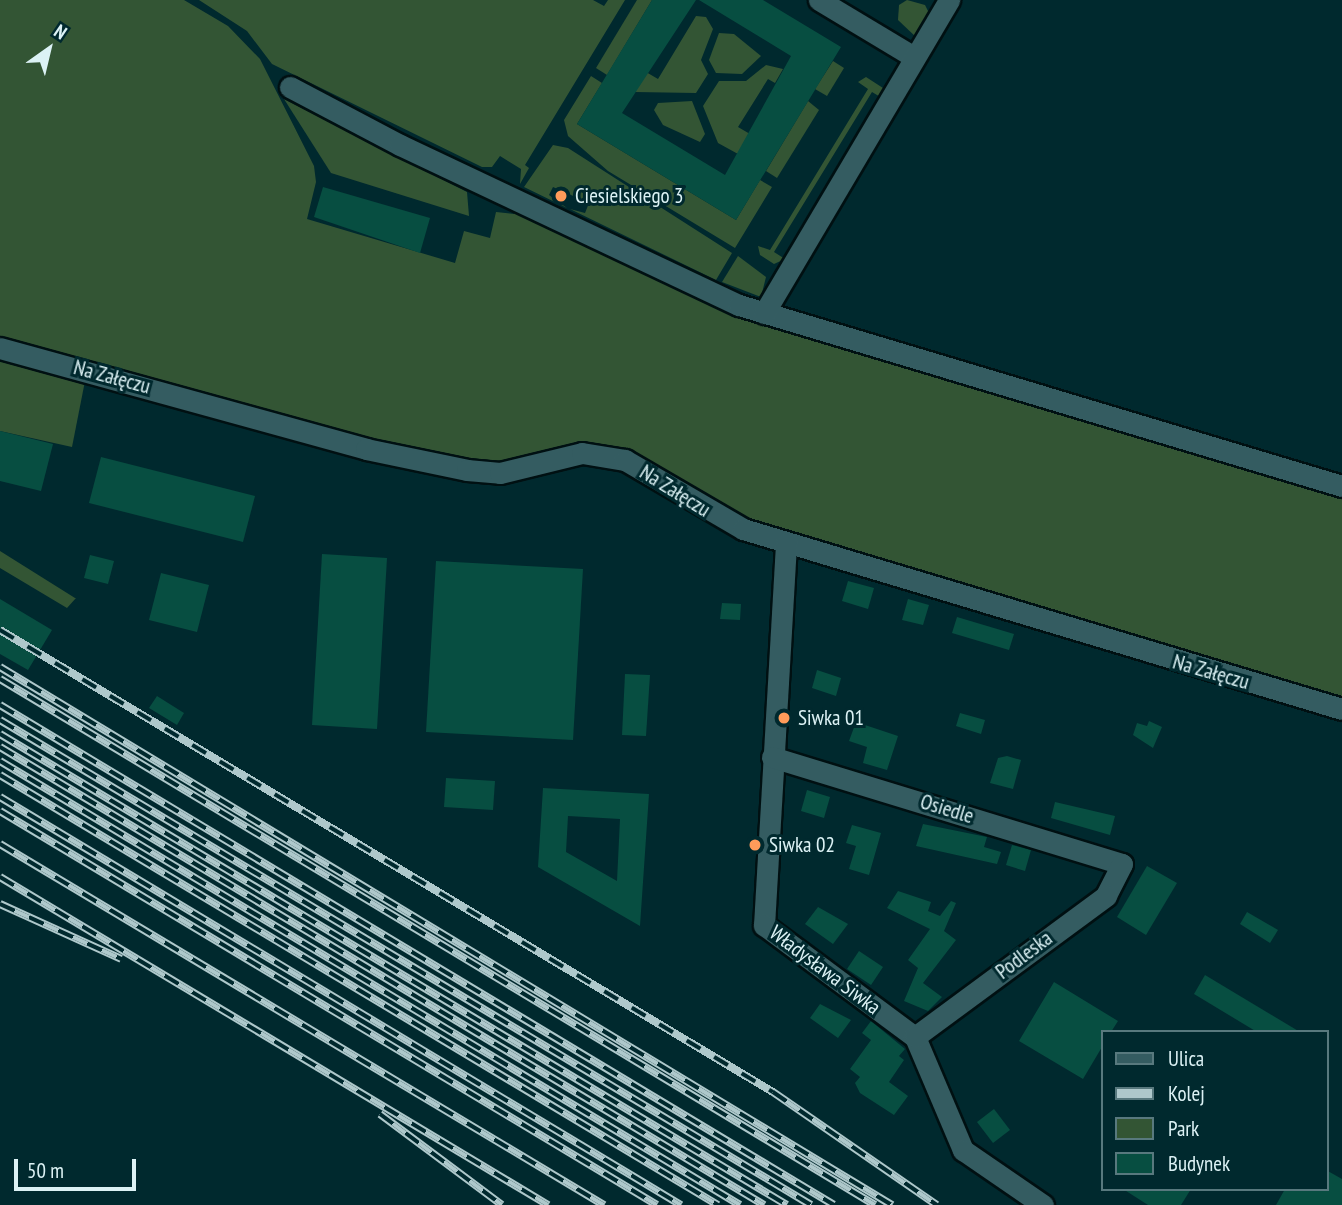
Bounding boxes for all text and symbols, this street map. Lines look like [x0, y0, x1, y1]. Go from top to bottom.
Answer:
north arrow [14, 14, 84, 84]
text: N [50, 19, 72, 44]
place label: Ciesielskiego 3 [575, 183, 683, 209]
marker: Ciesielskiego 3 [553, 188, 569, 204]
street label: Na Załęczu [71, 355, 153, 399]
street label: Na Załęczu [635, 459, 715, 523]
street label: Na Załęczu [1170, 649, 1252, 695]
place label: Siwka 01 [798, 705, 864, 731]
marker: Siwka 01 [776, 710, 792, 726]
street label: Osiedle [917, 789, 977, 829]
place label: Siwka 02 [769, 832, 835, 858]
marker: Siwka 02 [747, 837, 763, 853]
street label: Władysława Siwka [764, 920, 886, 1020]
street label: Podleska [991, 926, 1057, 984]
legend [1100, 1030, 1328, 1191]
text: Ulica [1168, 1045, 1204, 1072]
text: Kolej [1168, 1080, 1205, 1107]
text: Park [1168, 1115, 1199, 1142]
scale bar [18, 1146, 140, 1190]
text: Budynek [1168, 1150, 1230, 1177]
text: 50 m [27, 1157, 64, 1184]

